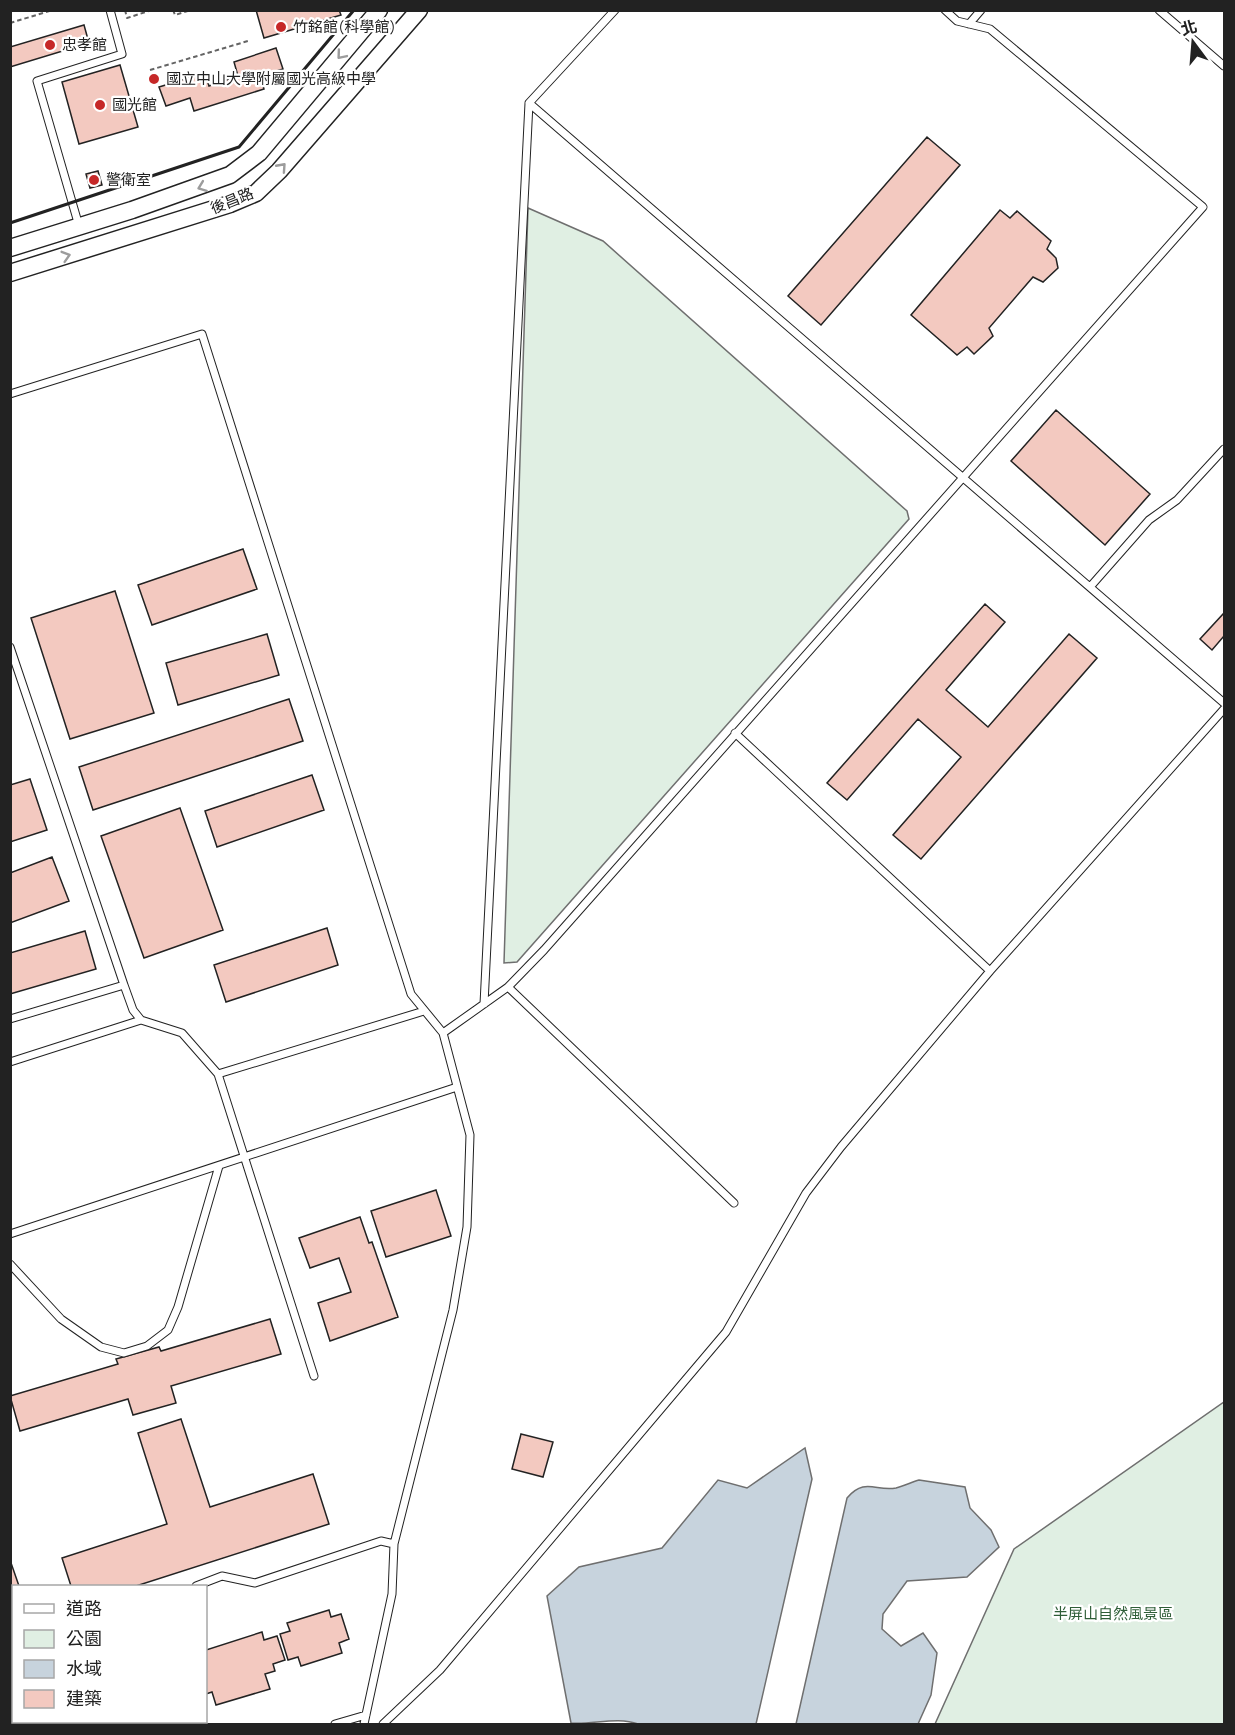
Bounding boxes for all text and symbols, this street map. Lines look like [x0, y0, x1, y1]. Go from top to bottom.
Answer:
north arrow [1163, 12, 1223, 72]
text: 北 [1178, 15, 1200, 40]
place label: 竹銘館(科學館) [293, 16, 396, 37]
marker: 竹銘館(科學館) [274, 20, 288, 34]
place label: 忠孝館 [62, 34, 107, 55]
marker: 忠孝館 [43, 38, 57, 52]
one-way arrow [338, 48, 349, 59]
place label: 國立中山大學附屬國光高級中學 [166, 68, 376, 89]
marker: 國立中山大學附屬國光高級中學 [147, 72, 161, 86]
place label: 國光館 [112, 94, 157, 115]
marker: 國光館 [93, 98, 107, 112]
one-way arrow [275, 163, 286, 174]
place label: 警衛室 [106, 169, 151, 190]
marker: 警衛室 [87, 173, 101, 187]
one-way arrow [197, 179, 207, 192]
street label: 後昌路 [207, 182, 257, 219]
one-way arrow [60, 250, 71, 263]
legend [12, 1585, 207, 1723]
text: 道路 [66, 1596, 102, 1620]
park label: 半屏山自然風景區 [1053, 1603, 1173, 1624]
text: 公園 [66, 1626, 102, 1650]
text: 水域 [66, 1656, 102, 1680]
text: 建築 [66, 1686, 102, 1710]

